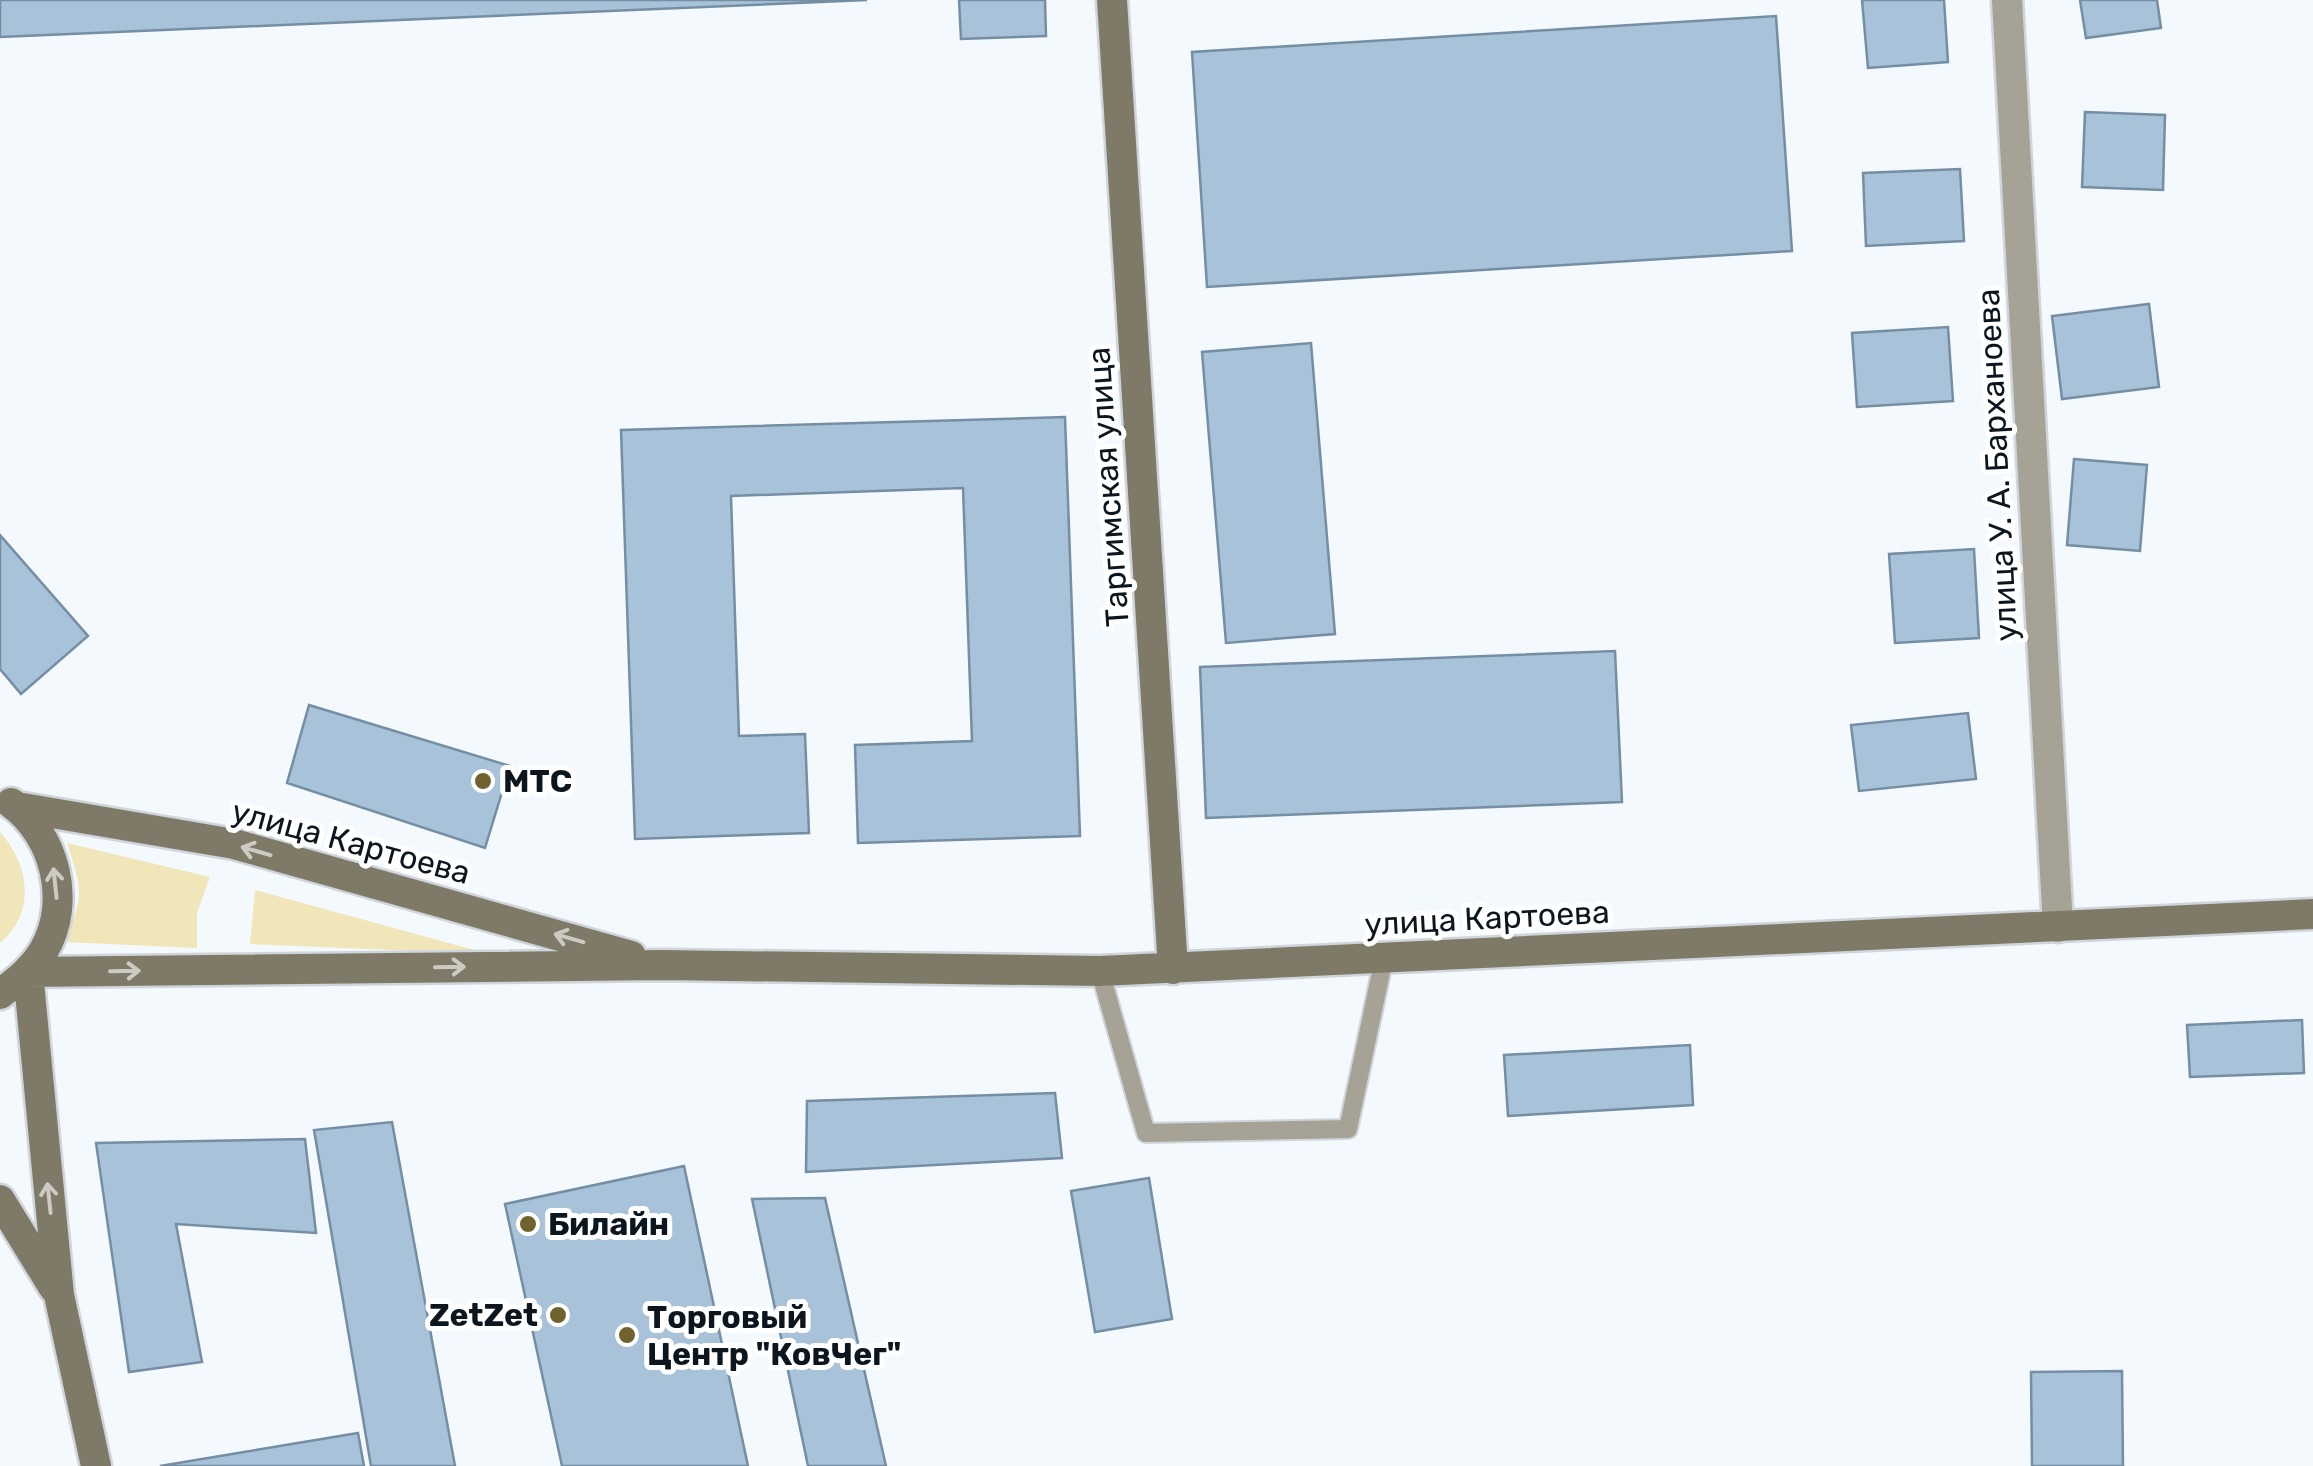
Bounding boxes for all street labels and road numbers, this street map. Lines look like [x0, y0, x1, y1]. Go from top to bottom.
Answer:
street label: улица У. А. Барханоева [1969, 288, 2025, 642]
street label: Таргимская улица [1079, 346, 1137, 628]
street label: улица Картоева [228, 792, 474, 892]
street label: улица Картоева [1363, 893, 1611, 943]

